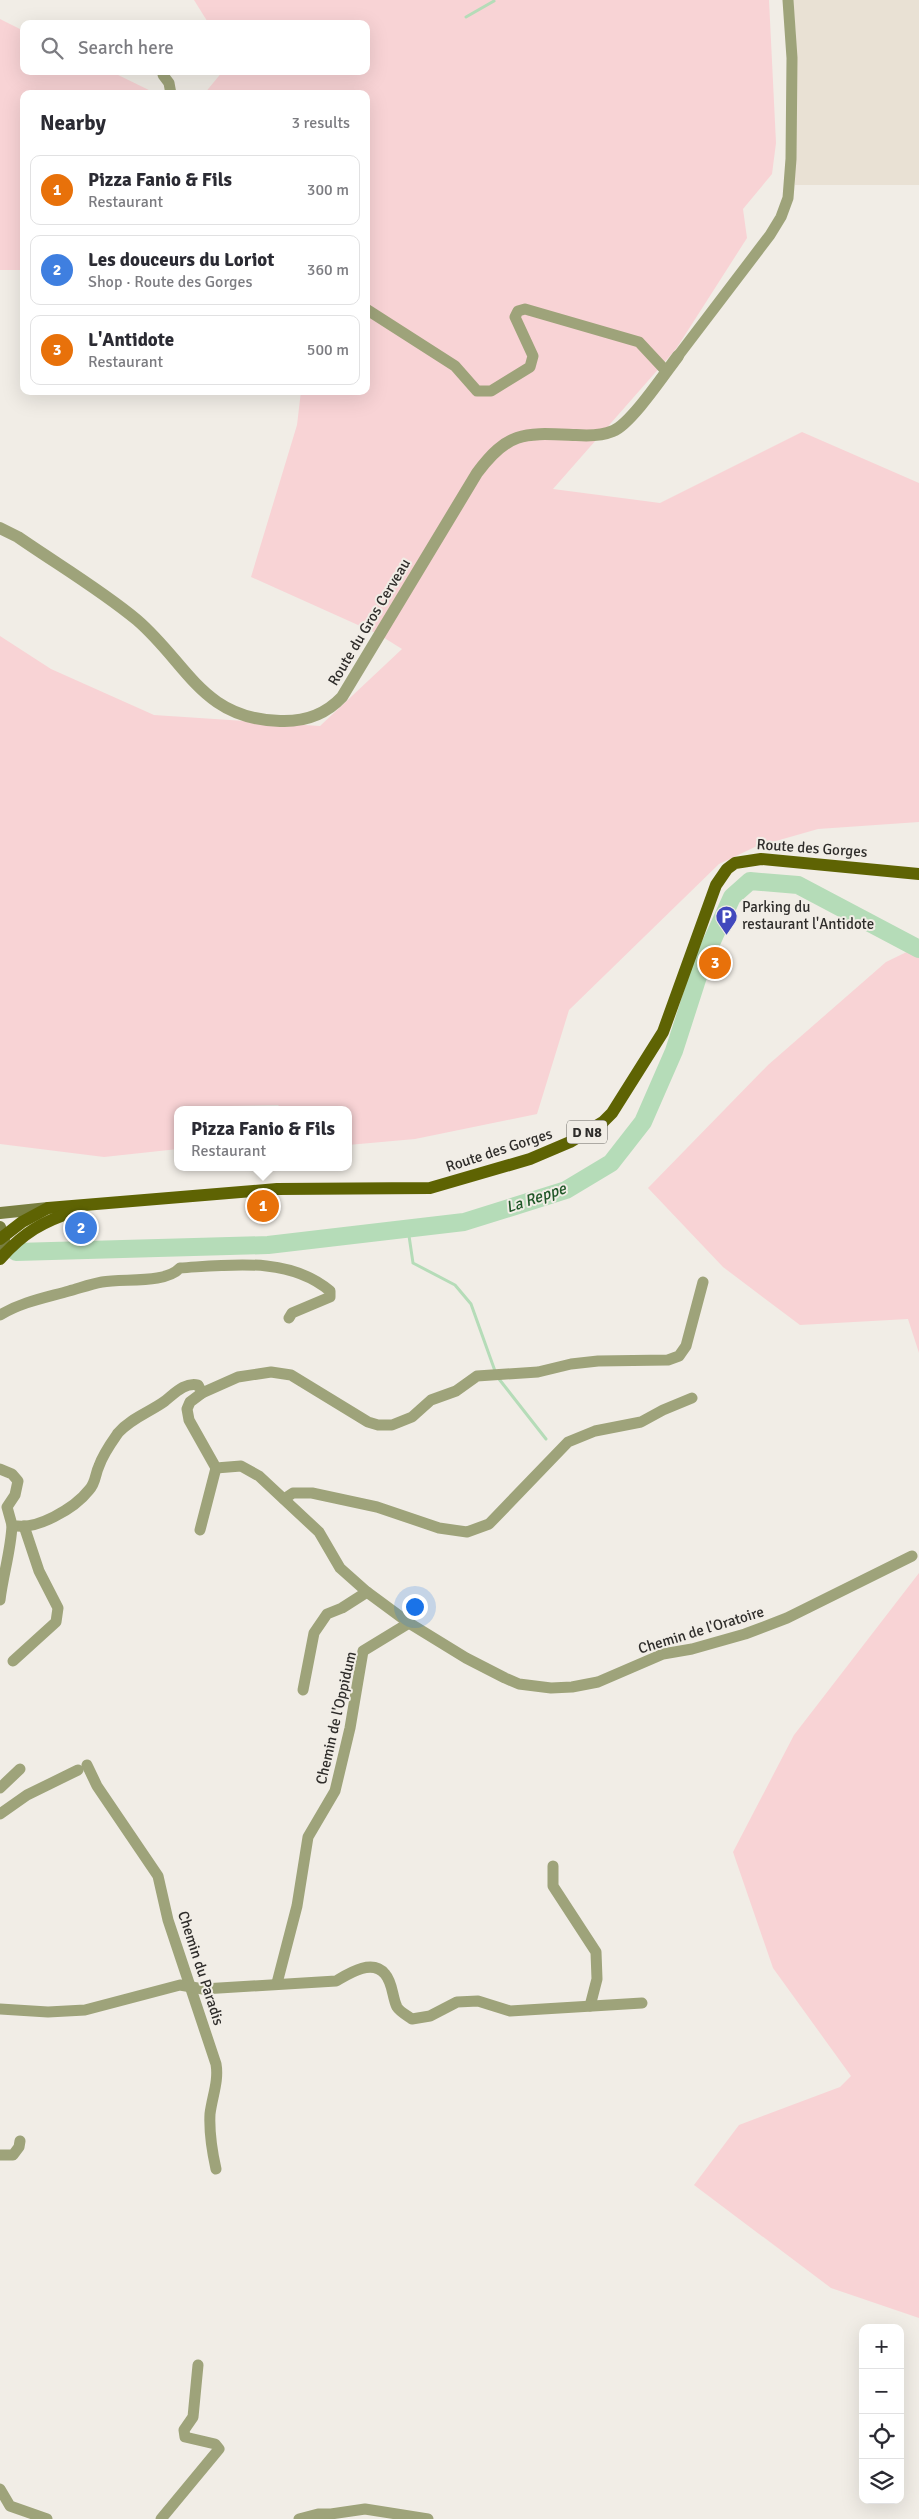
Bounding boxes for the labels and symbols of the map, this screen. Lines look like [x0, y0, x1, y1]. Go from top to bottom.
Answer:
street label: Route du Gros Cerveau [324, 555, 414, 689]
street label: Route des Gorges [756, 835, 868, 861]
place label: Parking du restaurant l'Antidote [742, 898, 874, 933]
parking icon: Parking du restaurant l'Antidote [714, 904, 738, 935]
pin: 3 [699, 944, 731, 982]
road number: D N8 [567, 1120, 607, 1144]
street label: Route des Gorges [443, 1124, 555, 1176]
water label: La Reppe [503, 1178, 570, 1218]
pin: 1 [247, 1187, 279, 1225]
pin: 2 [65, 1209, 97, 1247]
your location [402, 1594, 428, 1620]
street label: Chemin de l'Oratoire [636, 1602, 766, 1658]
street label: Chemin de l'Oppidum [312, 1650, 360, 1786]
street label: Chemin du Paradis [174, 1909, 228, 2028]

